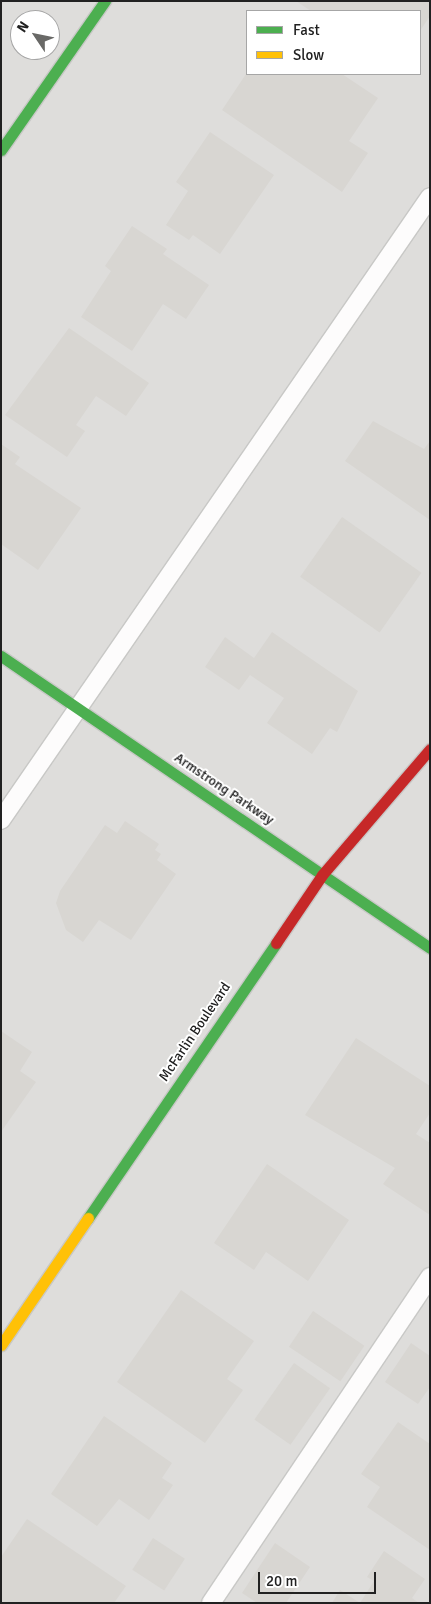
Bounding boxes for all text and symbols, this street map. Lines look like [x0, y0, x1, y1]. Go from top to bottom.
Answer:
north arrow [10, 10, 60, 60]
legend [246, 10, 421, 75]
text: N [13, 18, 33, 36]
text: Fast [293, 21, 320, 39]
text: Slow [293, 46, 324, 64]
street label: Armstrong Parkway [171, 749, 277, 829]
street label: McFarlin Boulevard [156, 979, 234, 1085]
scale bar [261, 1562, 378, 1594]
text: 20 m [266, 1572, 297, 1590]

